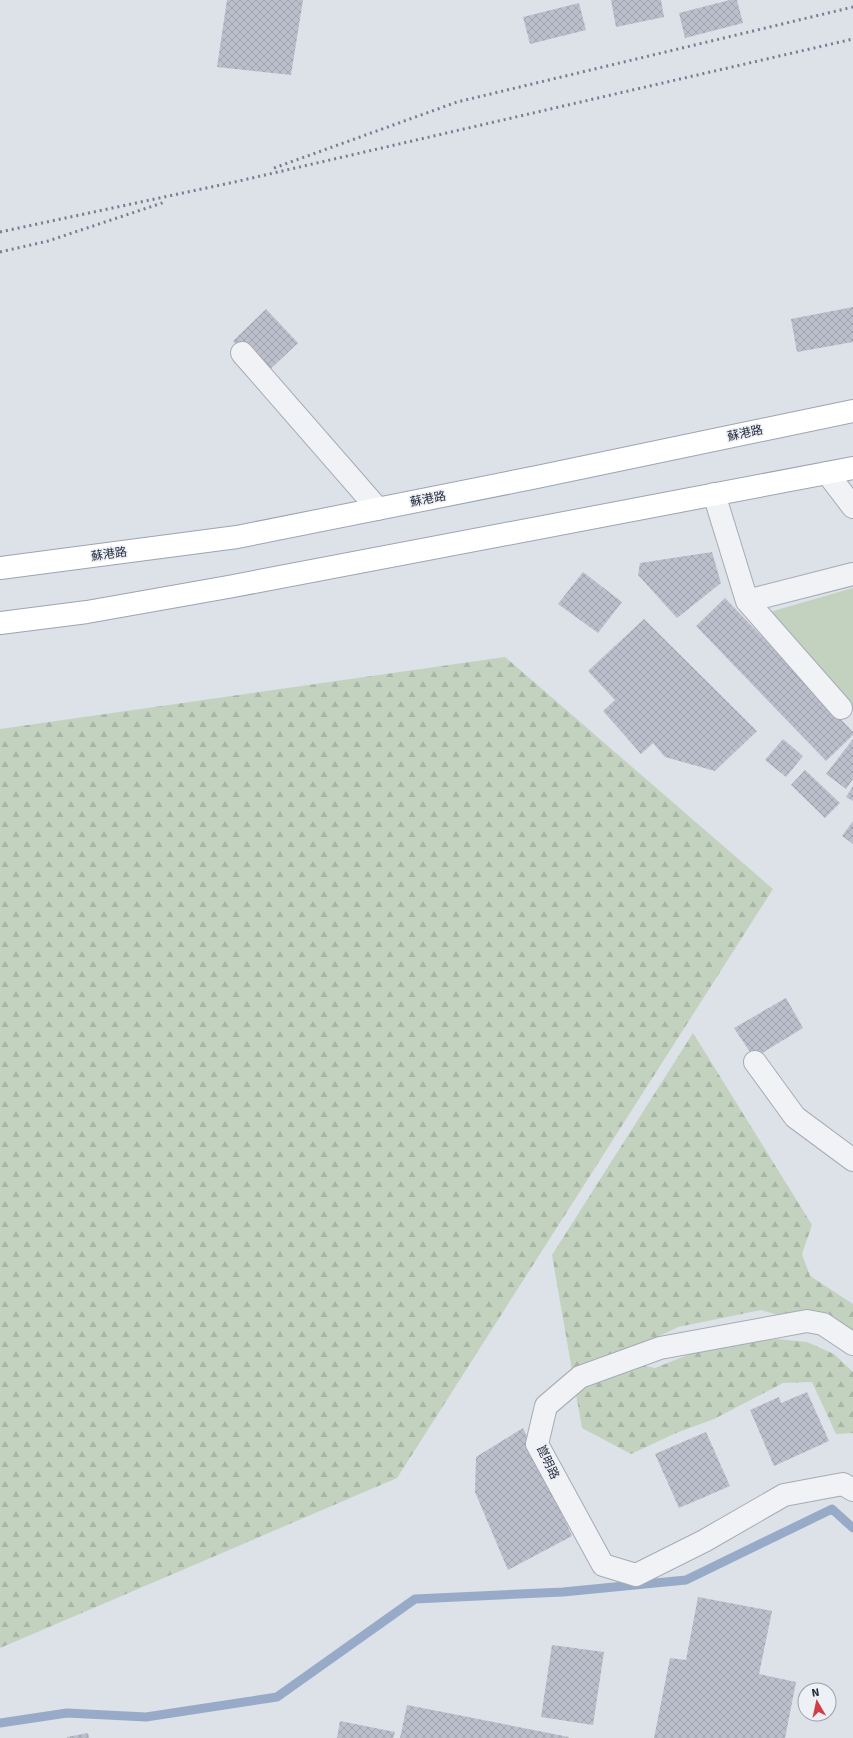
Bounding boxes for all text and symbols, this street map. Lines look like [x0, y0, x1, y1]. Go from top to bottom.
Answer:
street label: 蘇港路 [726, 422, 764, 445]
street label: 蘇港路 [409, 489, 447, 510]
street label: 蘇港路 [90, 545, 128, 564]
street label: 崑明路 [533, 1443, 562, 1482]
north arrow [797, 1682, 837, 1722]
text: N [811, 1686, 820, 1700]

